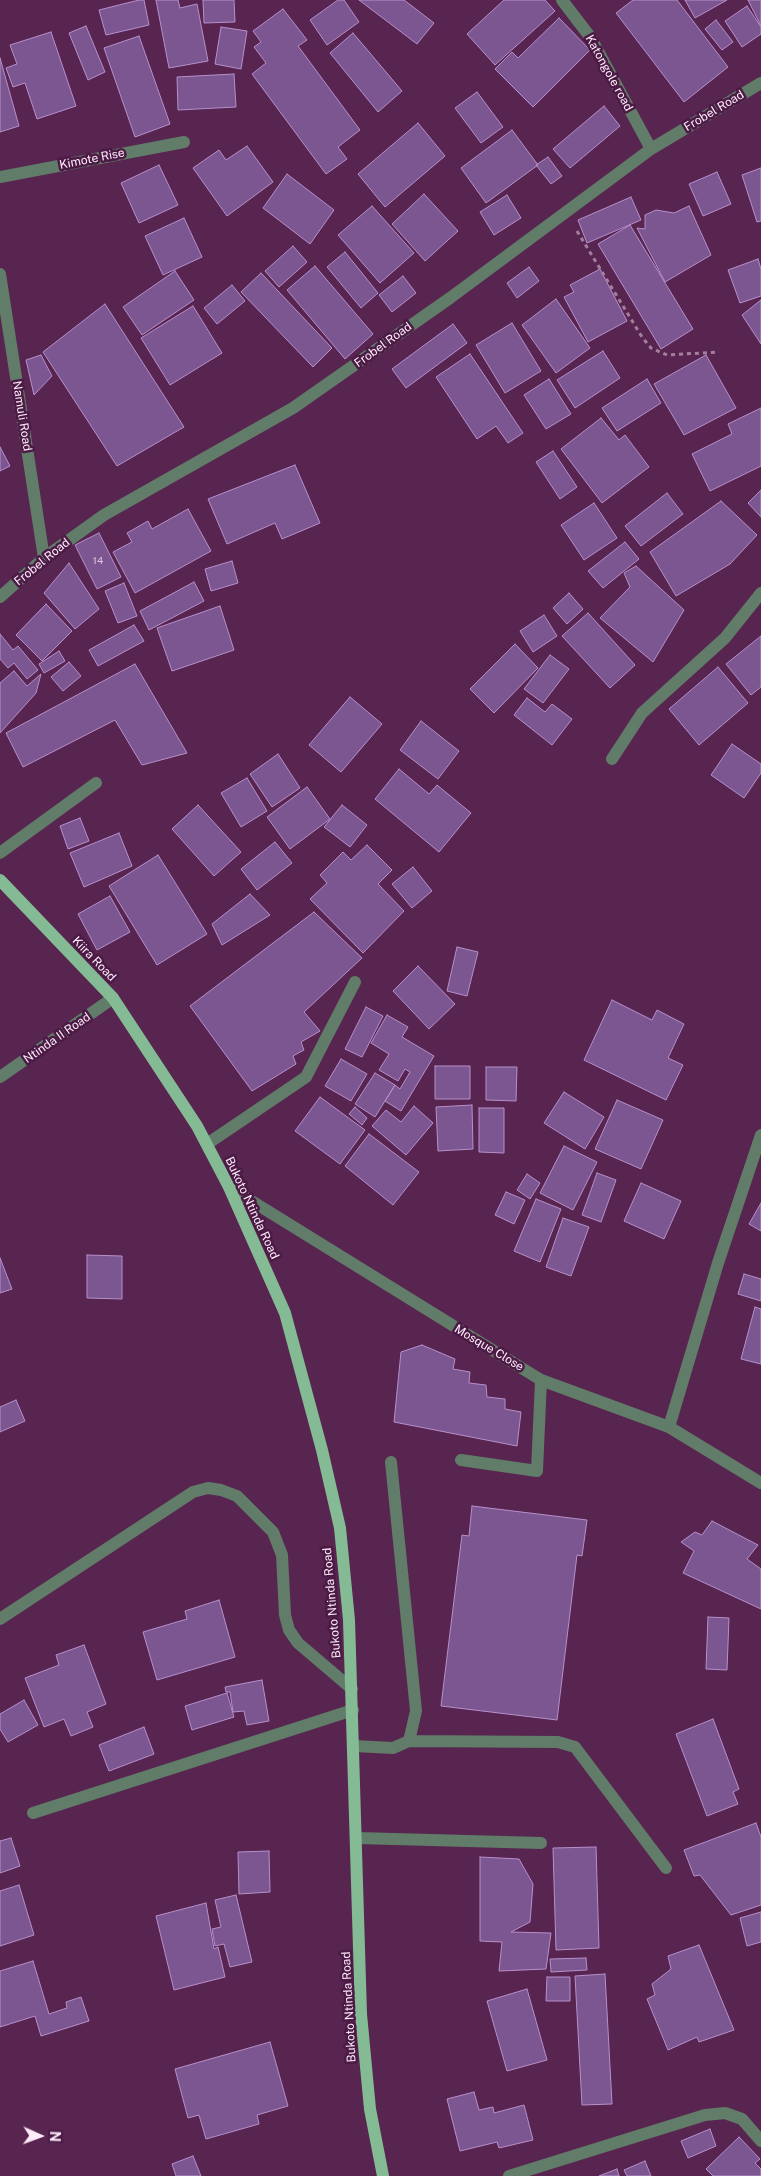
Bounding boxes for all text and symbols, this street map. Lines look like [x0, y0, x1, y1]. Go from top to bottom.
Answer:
street label: Katongole road [582, 32, 636, 114]
street label: Frobel Road [681, 87, 747, 135]
street label: Kimote Rise [58, 146, 126, 172]
street label: Frobel Road [351, 319, 415, 371]
street label: Namuli Road [9, 380, 35, 452]
street label: Frobel Road [11, 535, 73, 589]
house number: 14 [93, 555, 103, 567]
street label: Kiira Road [69, 934, 119, 984]
street label: Ntinda II Road [21, 1010, 93, 1066]
street label: Bukoto Ntinda Road [222, 1155, 282, 1261]
street label: Mosque Close [452, 1322, 526, 1374]
street label: Bukoto Ntinda Road [320, 1547, 344, 1659]
street label: Bukoto Ntinda Road [339, 1951, 359, 2063]
north arrow [15, 2111, 65, 2161]
text: N [47, 2131, 63, 2142]

